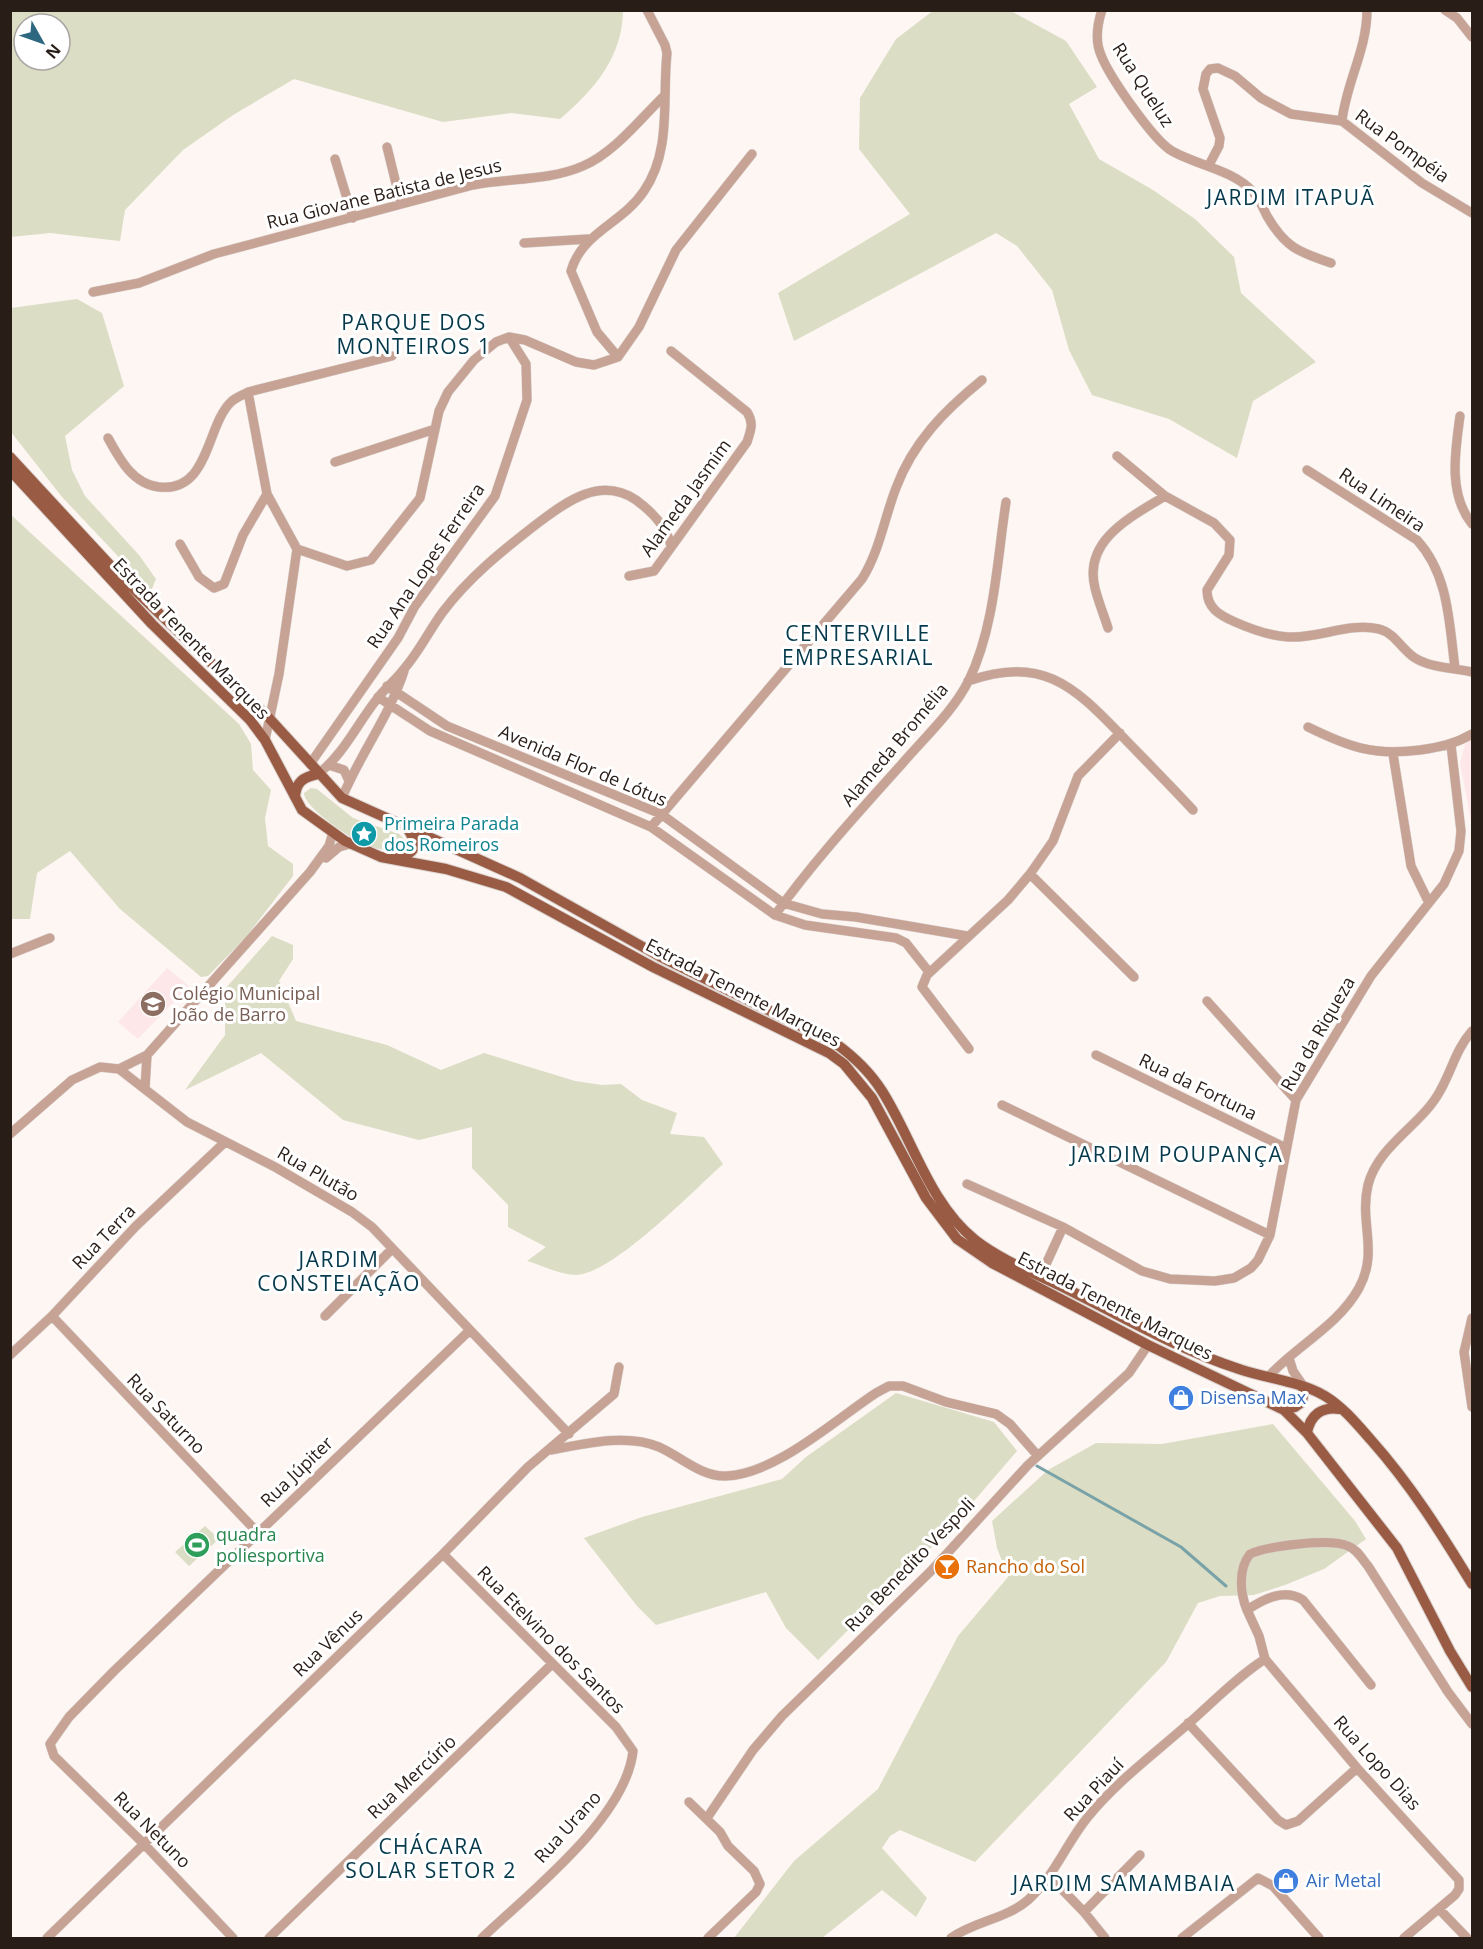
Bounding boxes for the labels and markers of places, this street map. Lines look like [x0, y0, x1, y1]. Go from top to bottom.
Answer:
place label: Primeira Parada dos Romeiros [384, 811, 519, 856]
place icon: Primeira Parada dos Romeiros [349, 819, 379, 849]
place label: Colégio Municipal João de Barro [170, 981, 320, 1026]
school or university icon: Colégio Municipal João de Barro [138, 989, 168, 1019]
shop icon: Disensa Max [1166, 1383, 1196, 1413]
place label: Disensa Max [1200, 1385, 1307, 1409]
place label: quadra poliesportiva [216, 1522, 325, 1567]
sports icon: quadra poliesportiva [182, 1530, 212, 1560]
bar icon: Rancho do Sol [932, 1552, 962, 1582]
place label: Rancho do Sol [966, 1554, 1085, 1578]
shop icon: Air Metal [1271, 1866, 1301, 1896]
place label: Air Metal [1306, 1868, 1381, 1892]

